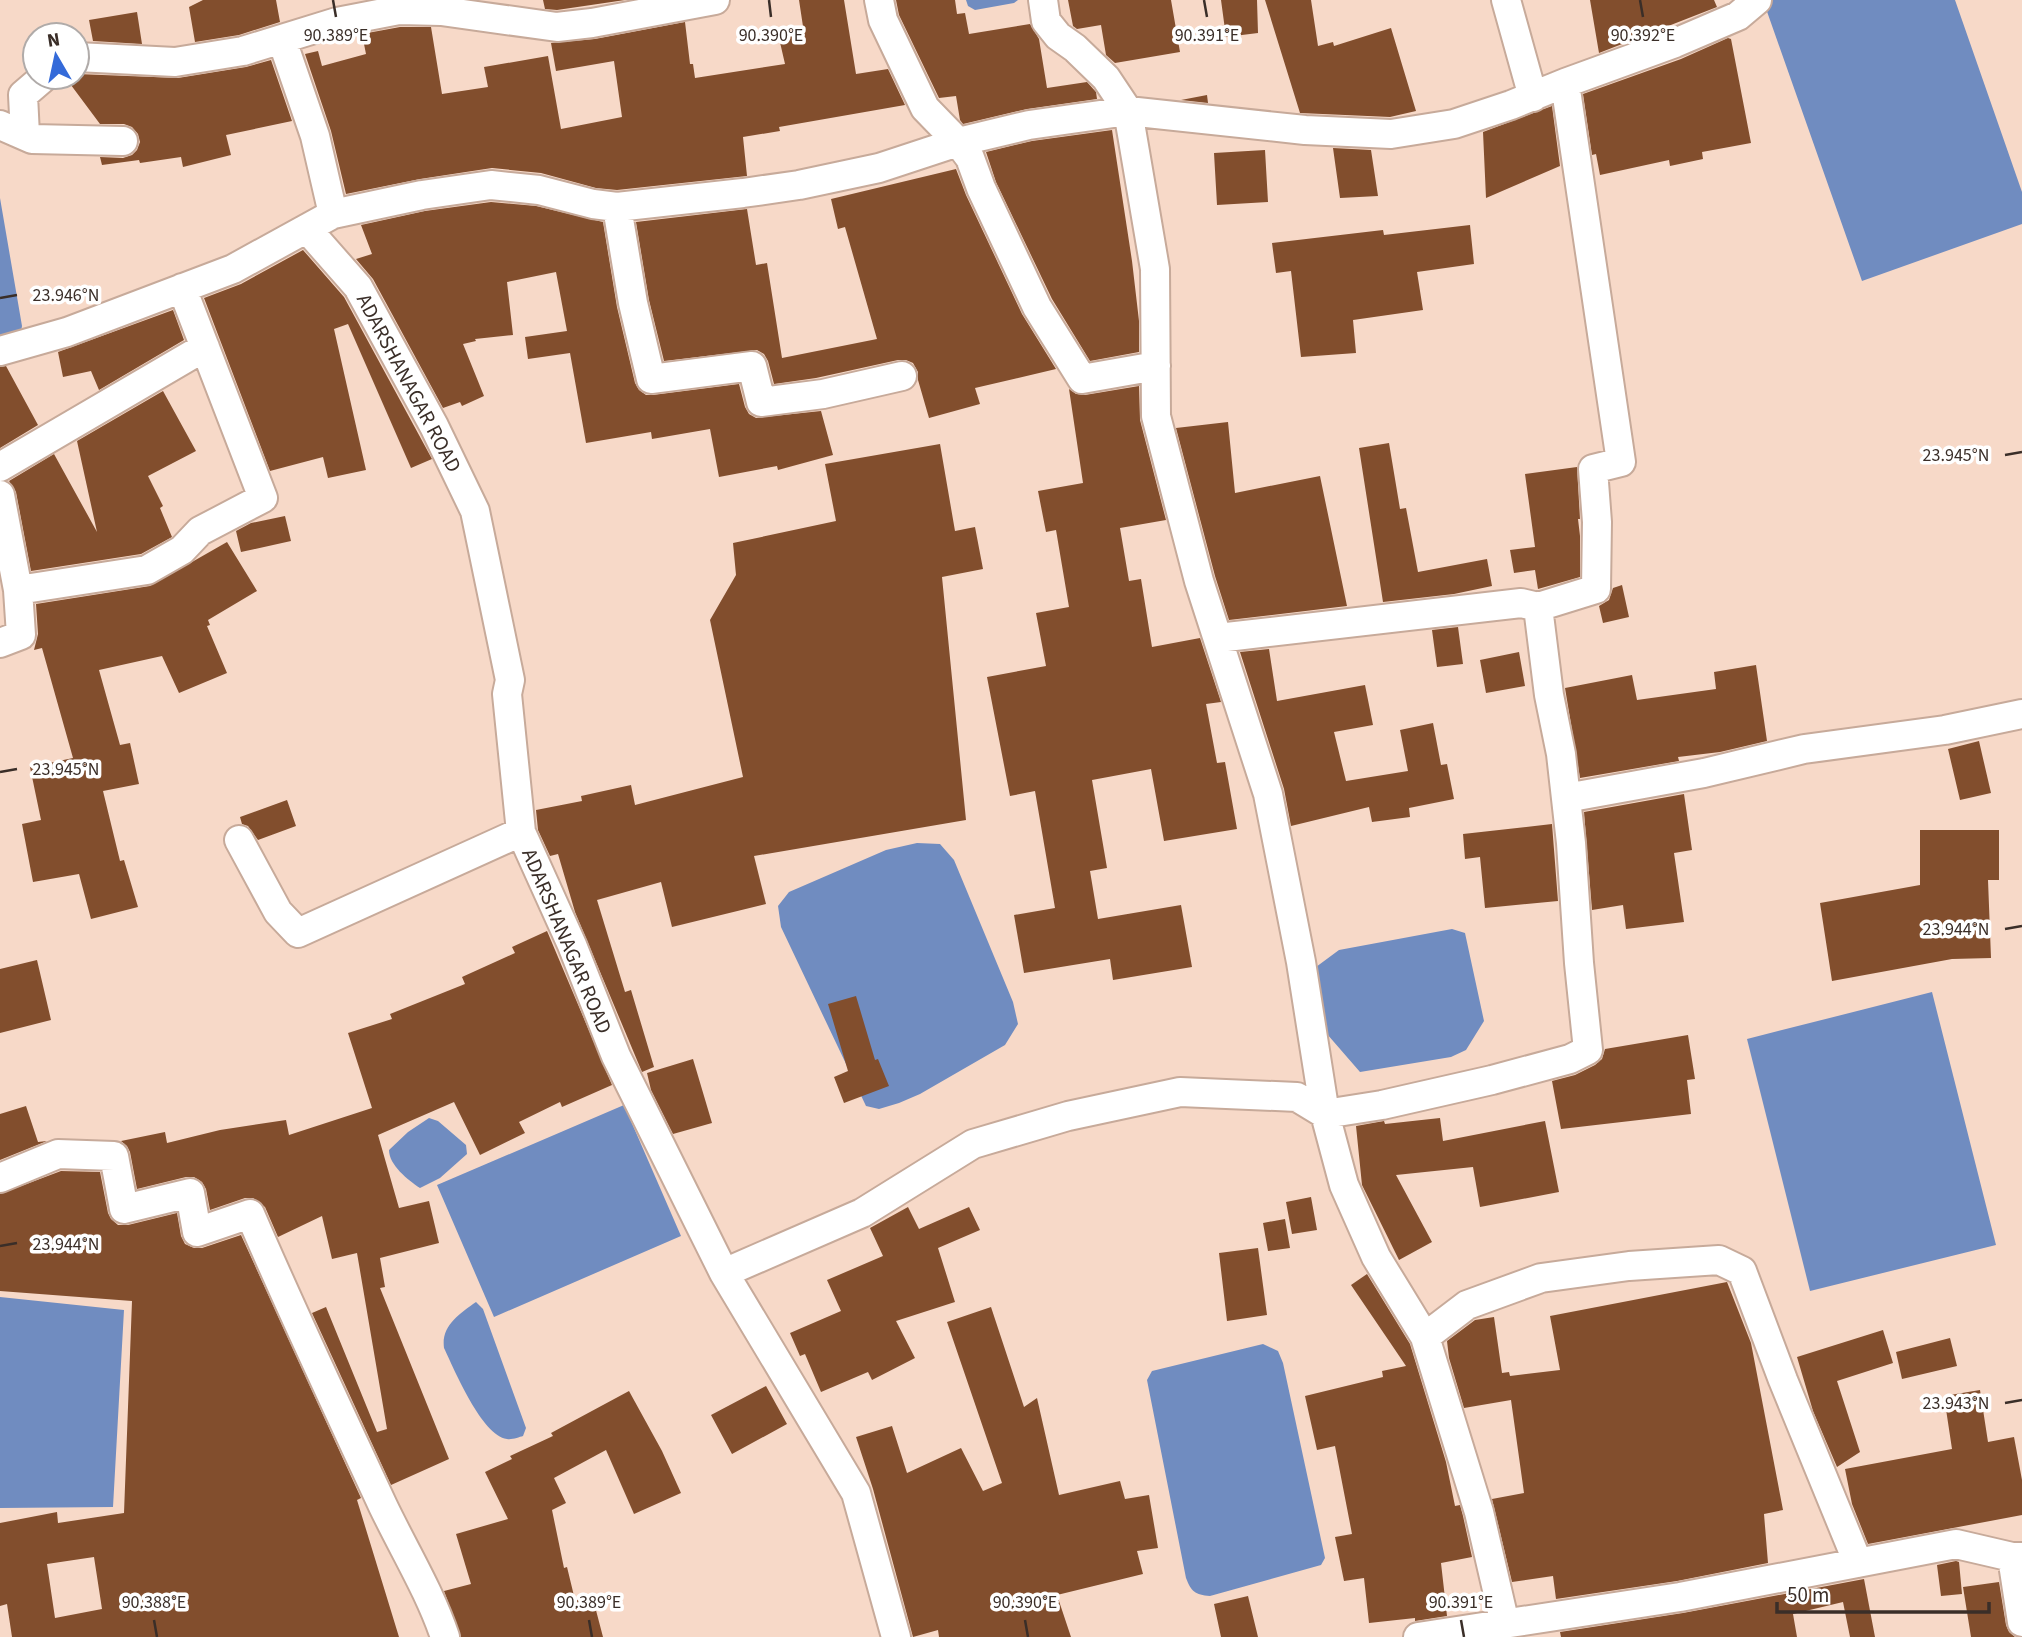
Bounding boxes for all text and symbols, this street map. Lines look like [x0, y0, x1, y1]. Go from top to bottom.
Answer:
north arrow [21, 21, 91, 91]
text: 90.389°E [304, 23, 368, 48]
text: 90.390°E [739, 23, 803, 48]
text: 90.391°E [1175, 23, 1239, 48]
text: 90.392°E [1611, 23, 1675, 48]
text: N [45, 26, 62, 55]
text: 23.946°N [33, 283, 99, 308]
street label: ADARSHANAGAR ROAD [349, 288, 469, 478]
text: 23.945°N [1923, 443, 1989, 468]
text: 23.945°N [33, 757, 99, 782]
street label: ADARSHANAGAR ROAD [514, 844, 620, 1038]
text: 23.944°N [1923, 917, 1989, 942]
text: 23.944°N [33, 1232, 99, 1257]
text: 23.943°N [1923, 1391, 1989, 1416]
scale bar [1777, 1570, 1989, 1614]
text: 50 m [1787, 1580, 1829, 1610]
text: 90.388°E [122, 1590, 186, 1615]
text: 90.389°E [557, 1590, 621, 1615]
text: 90.390°E [993, 1590, 1057, 1615]
text: 90.391°E [1429, 1590, 1493, 1615]

